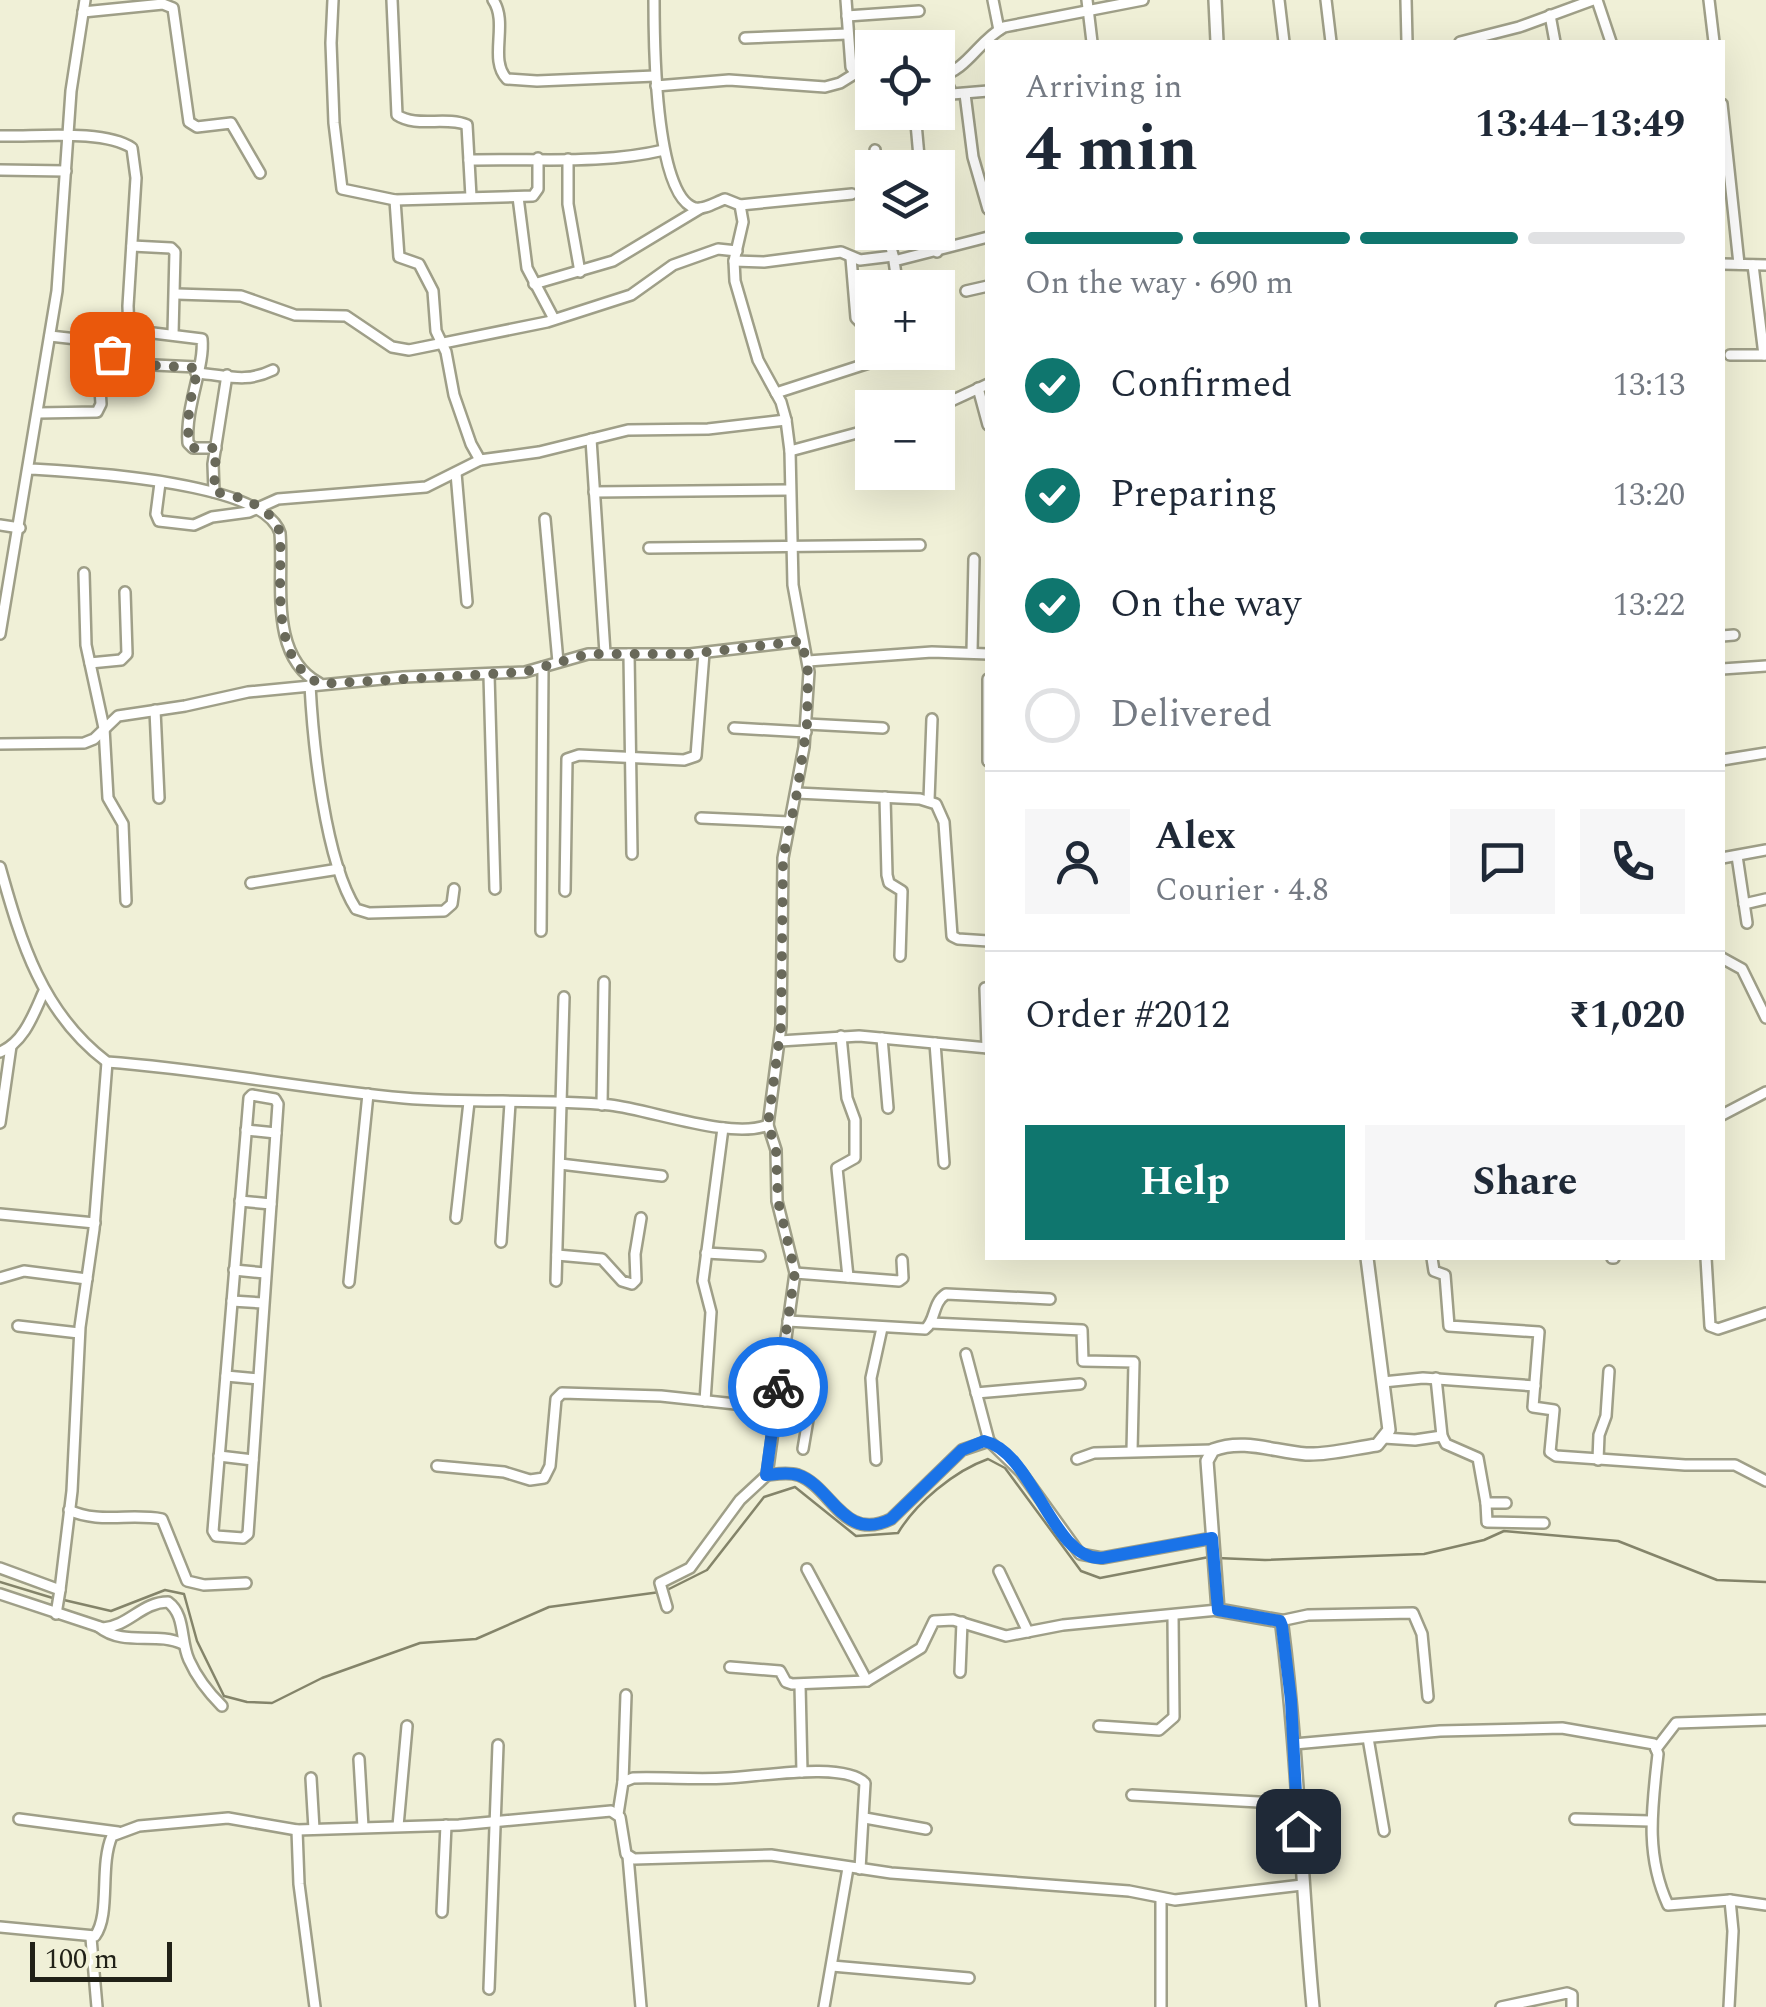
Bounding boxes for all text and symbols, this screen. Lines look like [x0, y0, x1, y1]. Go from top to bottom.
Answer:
map controls [855, 30, 955, 490]
button: locate [855, 30, 955, 130]
text: Arriving in [1025, 63, 1182, 112]
text: 13:44–13:49 [1475, 96, 1685, 154]
text: 4 min [1025, 100, 1198, 199]
button: layers [855, 150, 955, 250]
text: On the way · 690 m [1025, 259, 1293, 308]
button: + [855, 270, 955, 370]
pin [70, 312, 155, 397]
icon: bag [85, 327, 140, 382]
text: Confirmed [1110, 356, 1292, 414]
icon: check [1025, 358, 1080, 413]
text: 13:13 [1613, 361, 1685, 410]
button: − [855, 390, 955, 490]
text: Preparing [1110, 466, 1277, 524]
icon: check [1025, 468, 1080, 523]
text: 13:20 [1613, 471, 1685, 520]
text: On the way [1110, 576, 1301, 634]
icon: check [1025, 578, 1080, 633]
text: 13:22 [1613, 581, 1685, 630]
text: Delivered [1110, 686, 1272, 744]
text: Alex [1155, 808, 1236, 866]
button: person [1025, 809, 1130, 914]
button: chat [1450, 809, 1555, 914]
button: phone [1580, 809, 1685, 914]
text: Courier · 4.8 [1155, 866, 1328, 915]
text: Order #2012 [1025, 987, 1230, 1045]
text: ₹1,020 [1568, 987, 1685, 1045]
button: Help [1025, 1125, 1345, 1240]
button: Share [1365, 1125, 1685, 1240]
courier [728, 1337, 828, 1437]
icon: bike [751, 1360, 806, 1415]
pin [1256, 1789, 1341, 1874]
icon: home [1271, 1804, 1326, 1859]
scale bar [30, 1937, 172, 1982]
text: 100 m [45, 1938, 118, 1981]

